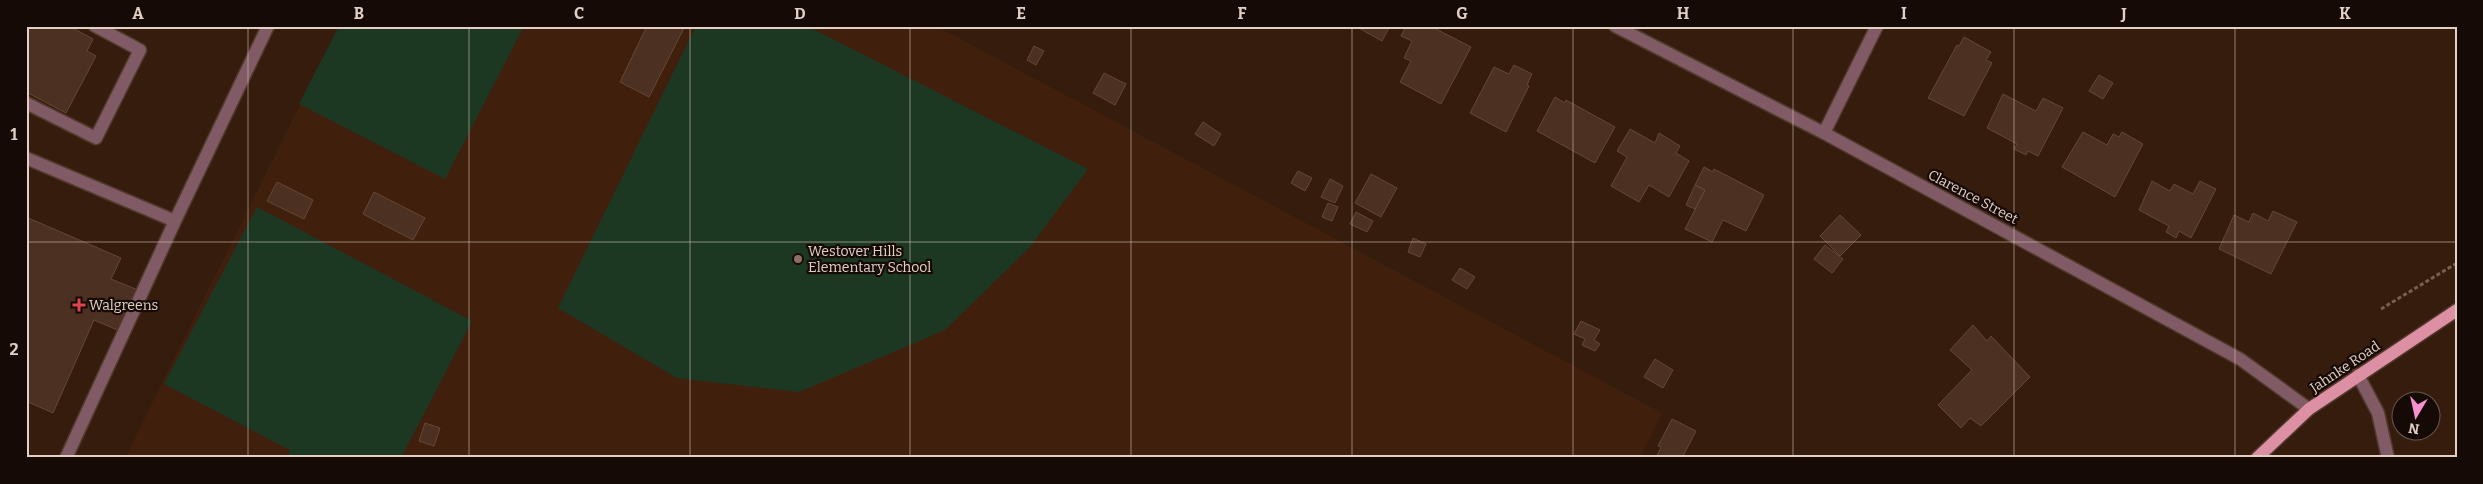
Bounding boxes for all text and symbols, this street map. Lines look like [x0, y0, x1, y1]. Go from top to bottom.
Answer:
text: A [132, 4, 144, 23]
text: B [354, 4, 364, 23]
text: C [574, 4, 584, 23]
text: D [794, 4, 806, 23]
text: E [1016, 4, 1026, 23]
text: F [1238, 4, 1247, 23]
text: G [1456, 4, 1468, 23]
text: H [1677, 4, 1690, 23]
text: I [1901, 4, 1907, 23]
text: J [2120, 4, 2127, 23]
text: K [2339, 4, 2351, 23]
text: 1 [11, 125, 18, 144]
street label: Clarence Street [1925, 166, 2021, 228]
place label: Westover Hills Elementary School [808, 243, 931, 276]
marker: Westover Hills Elementary School [792, 253, 804, 265]
place label: Walgreens [89, 297, 158, 314]
marker: Walgreens [73, 299, 85, 311]
street label: Jahnke Road [2306, 337, 2383, 397]
text: 2 [9, 340, 19, 359]
north arrow [2390, 392, 2440, 442]
text: N [2407, 419, 2421, 438]

